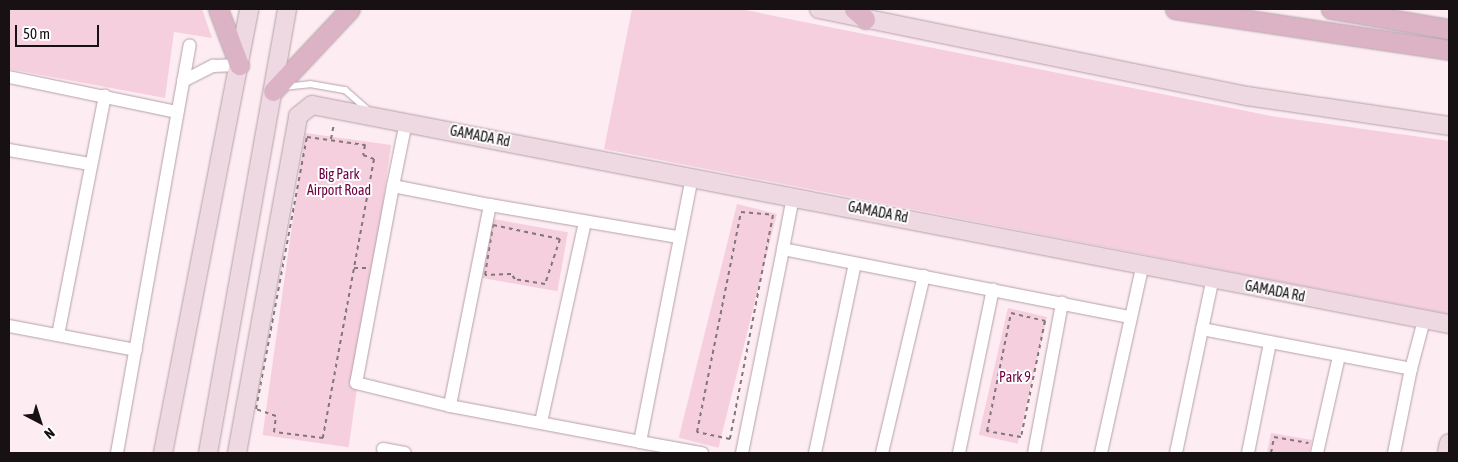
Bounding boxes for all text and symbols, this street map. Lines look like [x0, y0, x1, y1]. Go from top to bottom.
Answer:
scale bar [18, 15, 101, 47]
text: 50 m [23, 25, 50, 42]
street label: GAMADA Rd [449, 122, 511, 150]
park label: Big Park Airport Road [307, 166, 371, 198]
street label: GAMADA Rd [847, 198, 909, 226]
street label: GAMADA Rd [1244, 277, 1306, 305]
park label: Park 9 [999, 369, 1031, 385]
north arrow [15, 397, 65, 447]
text: N [41, 425, 58, 442]

